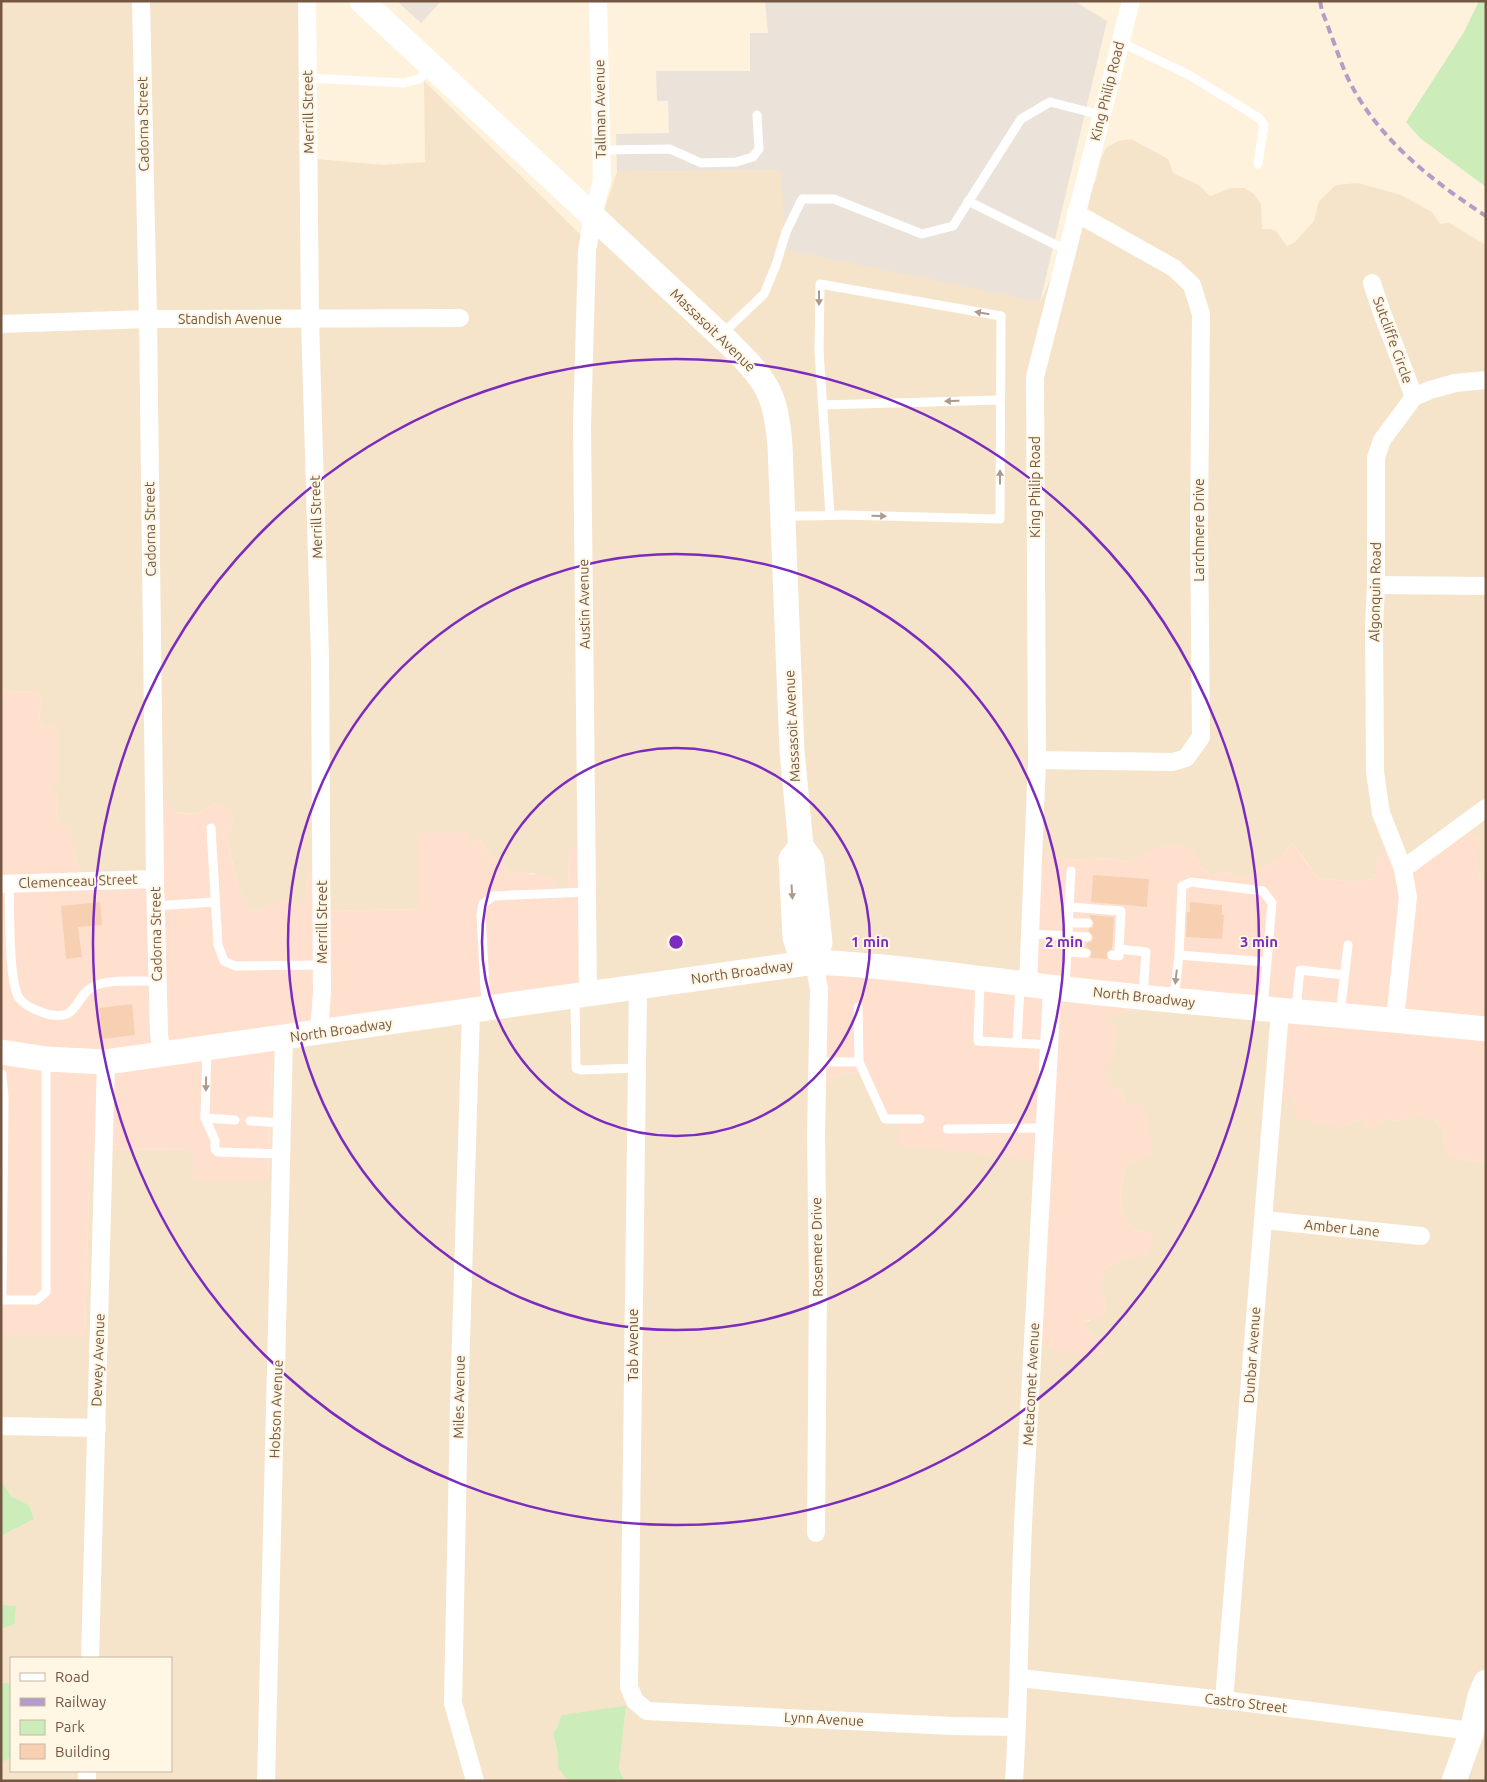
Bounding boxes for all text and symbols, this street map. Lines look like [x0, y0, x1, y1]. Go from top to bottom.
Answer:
street label: King Philip Road [1087, 40, 1127, 142]
street label: Tallman Avenue [591, 59, 609, 159]
street label: Merrill Street [299, 70, 317, 154]
street label: Cadorna Street [134, 76, 152, 172]
street label: Massasoit Avenue [667, 285, 759, 375]
one-way arrow [815, 290, 823, 306]
street label: Sutcliffe Circle [1370, 294, 1416, 386]
one-way arrow [974, 308, 990, 316]
street label: Standish Avenue [178, 311, 282, 327]
one-way arrow [943, 398, 959, 406]
street label: King Philip Road [1027, 436, 1043, 538]
one-way arrow [996, 469, 1004, 485]
street label: Merrill Street [307, 474, 325, 559]
street label: Larchmere Drive [1191, 478, 1207, 582]
street label: Cadorna Street [141, 481, 159, 577]
one-way arrow [871, 512, 887, 520]
street label: Algonquin Road [1366, 542, 1384, 642]
street label: Austin Avenue [575, 559, 593, 649]
street label: Massasoit Avenue [781, 670, 803, 782]
street label: Clemenceau Street [18, 871, 138, 891]
street label: Merrill Street [314, 880, 330, 964]
one-way arrow [789, 884, 797, 900]
street label: Cadorna Street [147, 886, 165, 982]
centre of rings [667, 933, 685, 951]
text: 1 min [851, 933, 889, 950]
text: 2 min [1045, 933, 1083, 950]
text: 3 min [1240, 933, 1278, 950]
street label: North Broadway [690, 957, 794, 987]
one-way arrow [1172, 970, 1180, 986]
street label: North Broadway [1092, 984, 1196, 1010]
street label: North Broadway [289, 1015, 393, 1045]
one-way arrow [201, 1076, 209, 1092]
street label: Rosemere Drive [808, 1197, 826, 1297]
street label: Amber Lane [1304, 1216, 1380, 1240]
street label: Dunbar Avenue [1241, 1306, 1263, 1404]
street label: Tab Avenue [625, 1309, 641, 1382]
street label: Dewey Avenue [88, 1313, 108, 1407]
street label: Metacomet Avenue [1020, 1322, 1042, 1446]
street label: Miles Avenue [450, 1355, 468, 1439]
street label: Hobson Avenue [266, 1359, 286, 1459]
legend [10, 1657, 172, 1772]
text: Road [55, 1668, 90, 1685]
street label: Castro Street [1204, 1690, 1289, 1716]
text: Railway [55, 1693, 106, 1710]
street label: Lynn Avenue [784, 1709, 864, 1729]
text: Park [55, 1718, 85, 1735]
text: Building [55, 1743, 110, 1760]

